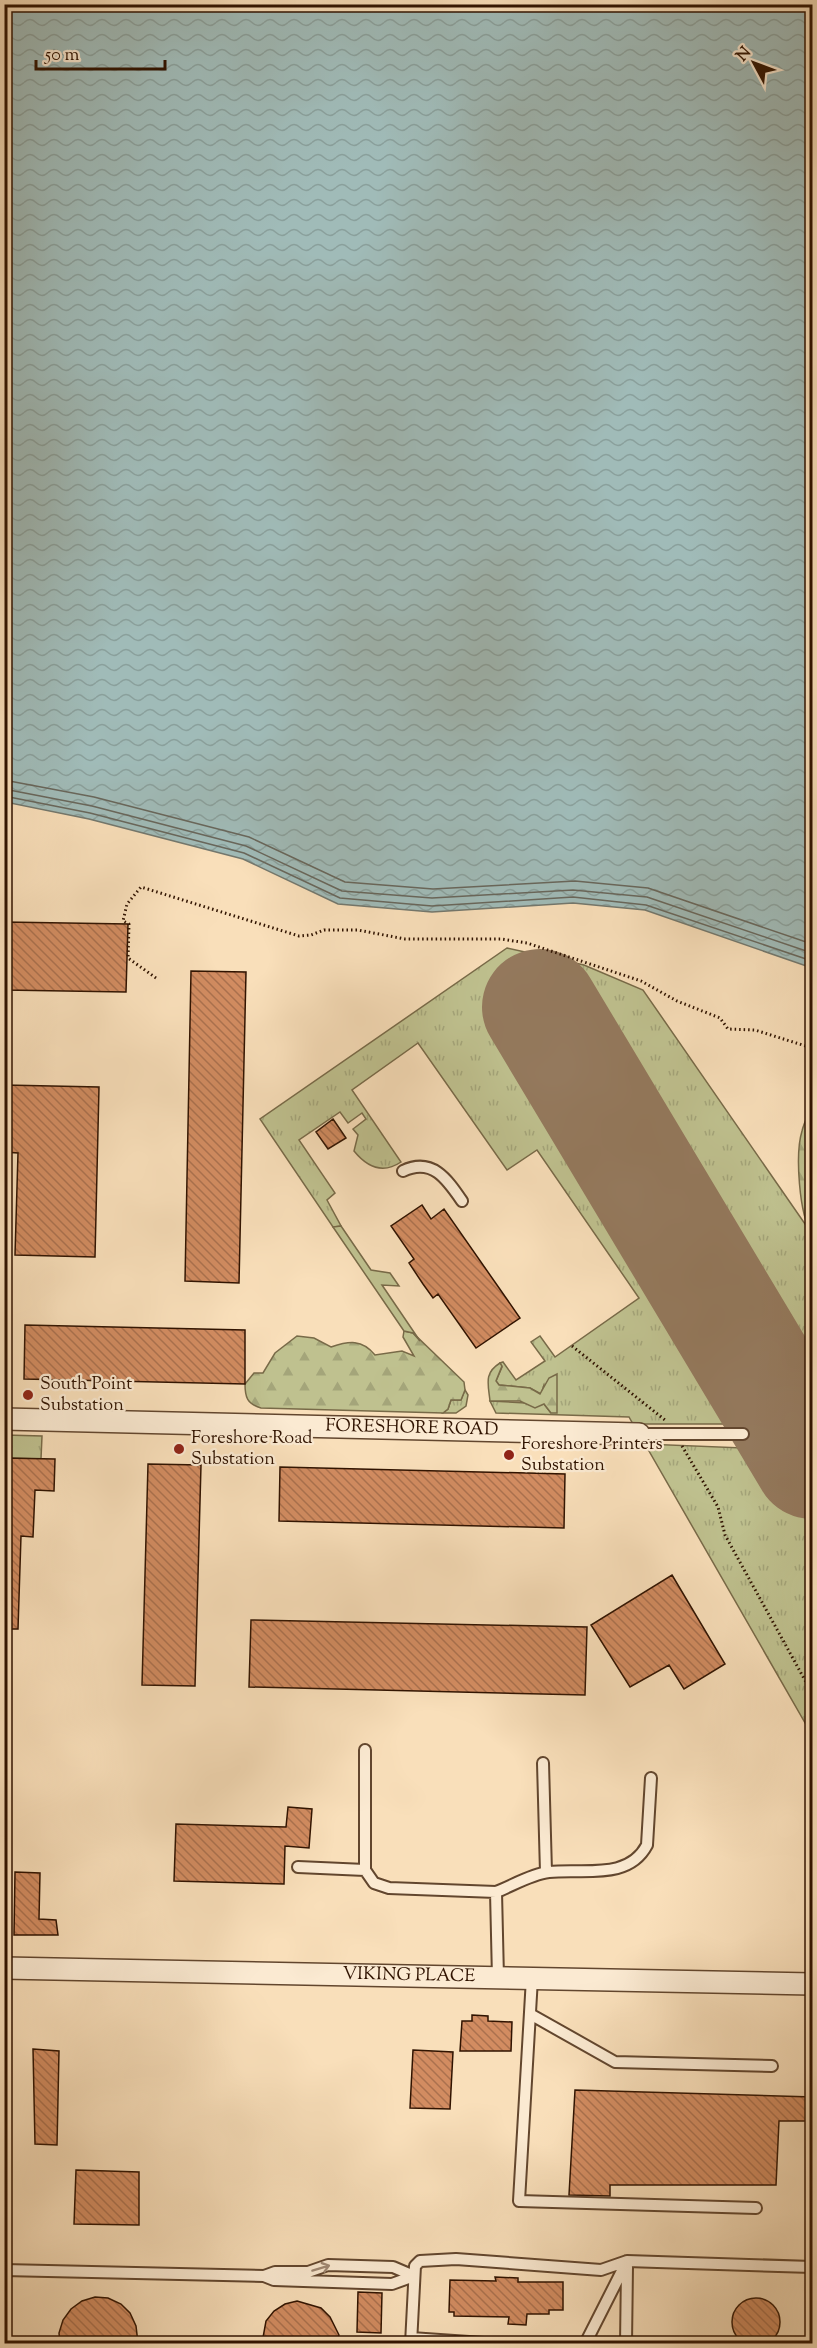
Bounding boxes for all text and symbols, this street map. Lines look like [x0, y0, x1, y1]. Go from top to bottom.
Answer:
scale bar [36, 33, 165, 71]
north arrow [724, 33, 784, 93]
text: N [732, 42, 758, 67]
text: 50 m [44, 43, 80, 69]
place label: South Point Substation [40, 1372, 132, 1419]
marker: South Point Substation [21, 1388, 35, 1402]
street label: FORESHORE ROAD [325, 1414, 499, 1444]
place label: Foreshore Road Substation [191, 1426, 312, 1473]
place label: Foreshore Printers Substation [521, 1432, 663, 1479]
marker: Foreshore Road Substation [172, 1442, 186, 1456]
marker: Foreshore Printers Substation [502, 1448, 516, 1462]
street label: VIKING PLACE [342, 1962, 476, 1990]
one-way arrow [311, 2262, 330, 2273]

